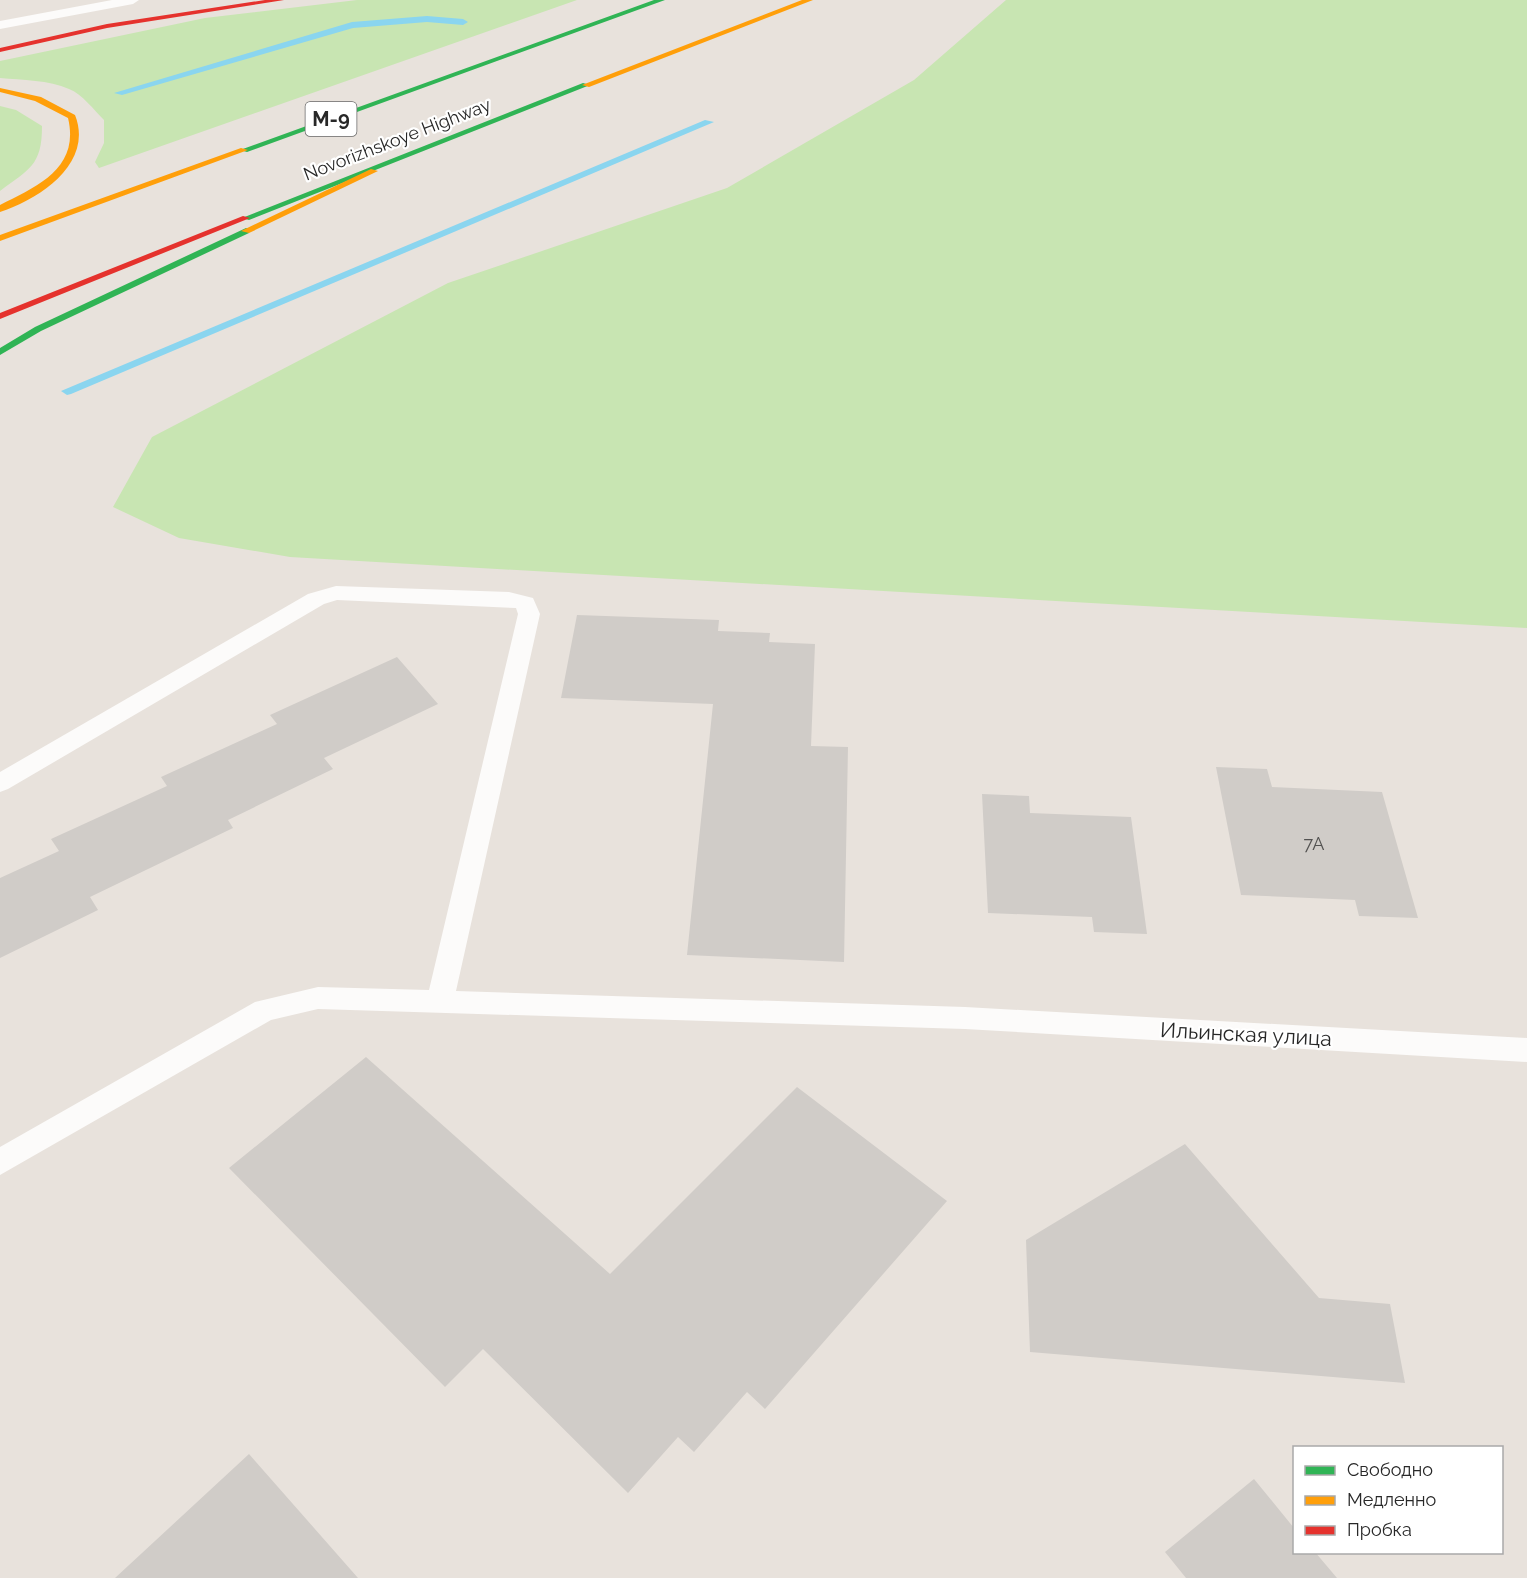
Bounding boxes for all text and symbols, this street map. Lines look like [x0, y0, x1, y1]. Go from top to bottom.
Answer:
street label: Novorizhskoye Highway [300, 94, 494, 184]
road number: М-9 [306, 102, 356, 136]
house number: 7А [1304, 833, 1325, 854]
street label: Ильинская улица [1160, 1017, 1332, 1051]
legend [1293, 1446, 1503, 1554]
text: Свободно [1347, 1459, 1433, 1480]
text: Медленно [1347, 1489, 1436, 1510]
text: Пробка [1347, 1519, 1412, 1540]

